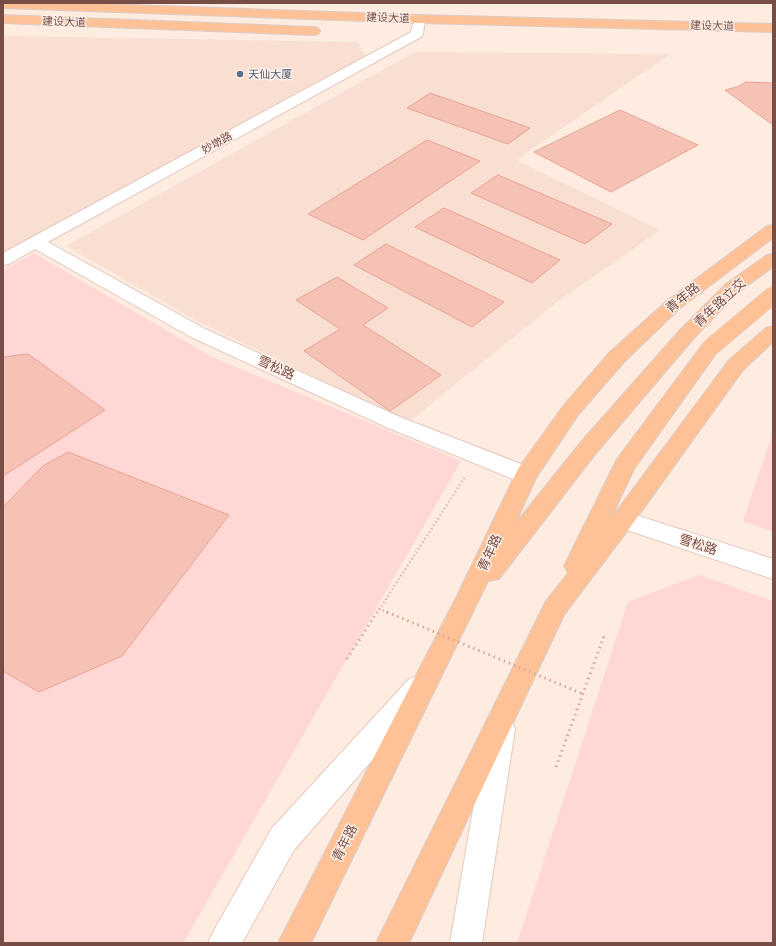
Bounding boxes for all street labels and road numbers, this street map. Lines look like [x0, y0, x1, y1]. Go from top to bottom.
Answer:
street label: 建设大道 [366, 11, 410, 25]
street label: 建设大道 [42, 15, 86, 29]
street label: 建设大道 [690, 19, 734, 33]
street label: 妙墩路 [199, 129, 235, 157]
street label: 青年路立交 [691, 275, 749, 331]
street label: 青年路 [663, 280, 703, 316]
street label: 雪松路 [255, 353, 297, 383]
street label: 雪松路 [677, 531, 719, 559]
street label: 青年路 [475, 532, 505, 574]
street label: 青年路 [329, 822, 361, 864]

